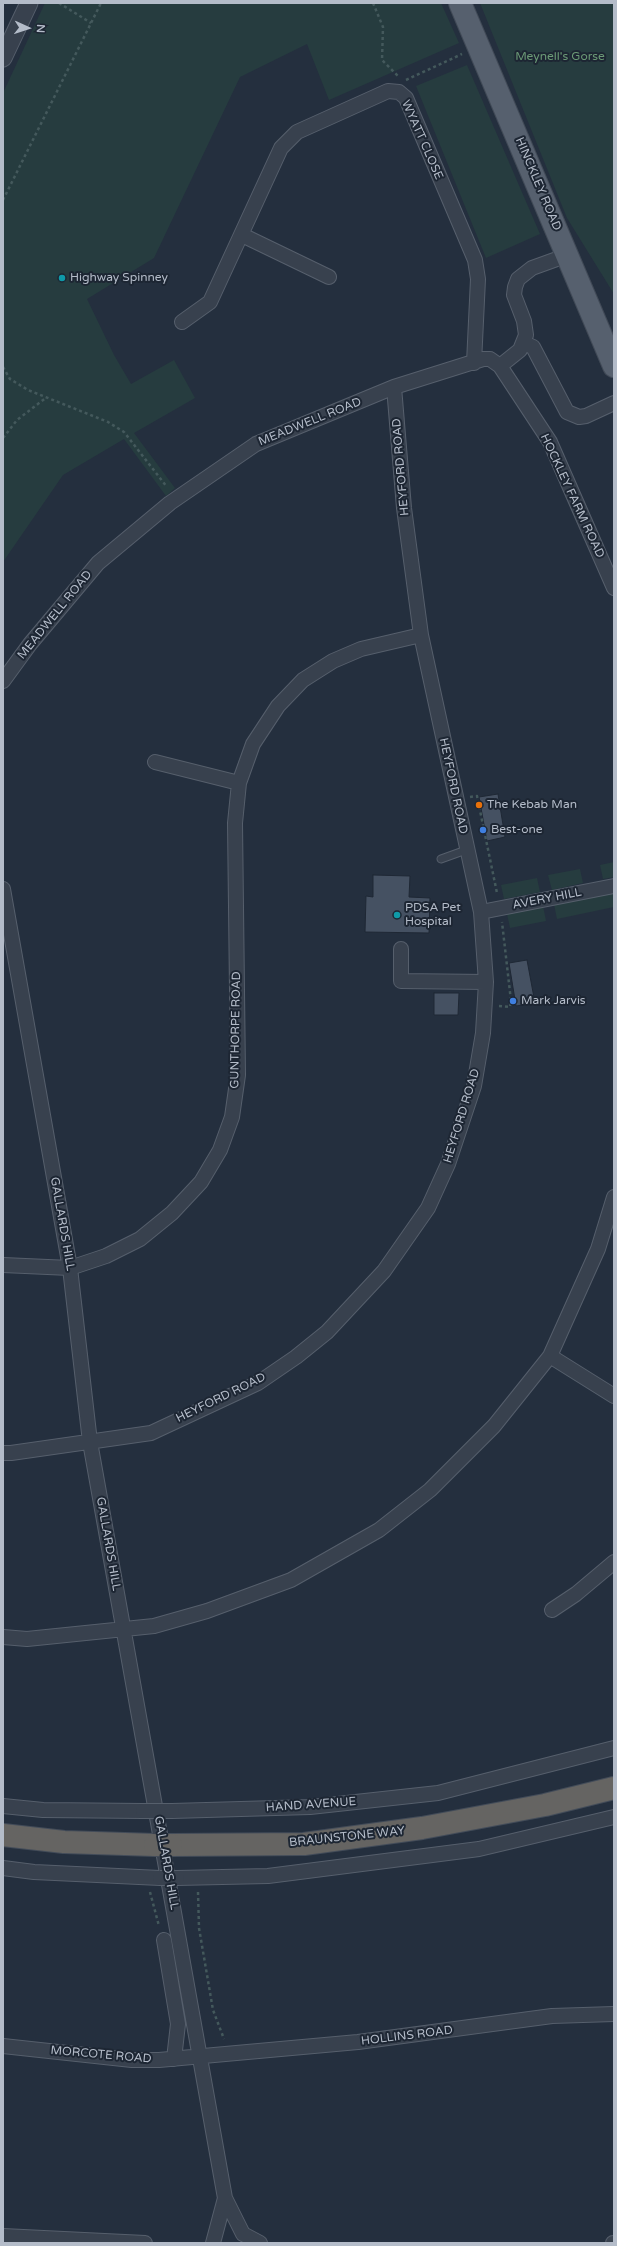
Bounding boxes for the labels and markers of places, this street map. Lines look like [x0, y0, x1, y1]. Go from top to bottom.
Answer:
place label: Highway Spinney [70, 271, 168, 285]
marker: Highway Spinney [57, 273, 67, 283]
place label: The Kebab Man [487, 798, 577, 812]
marker: The Kebab Man [474, 800, 484, 810]
place label: Best-one [491, 823, 543, 837]
marker: Best-one [478, 825, 488, 835]
place label: PDSA Pet Hospital [405, 901, 461, 929]
marker: PDSA Pet Hospital [392, 910, 402, 920]
place label: Mark Jarvis [521, 994, 586, 1008]
marker: Mark Jarvis [508, 996, 518, 1006]

